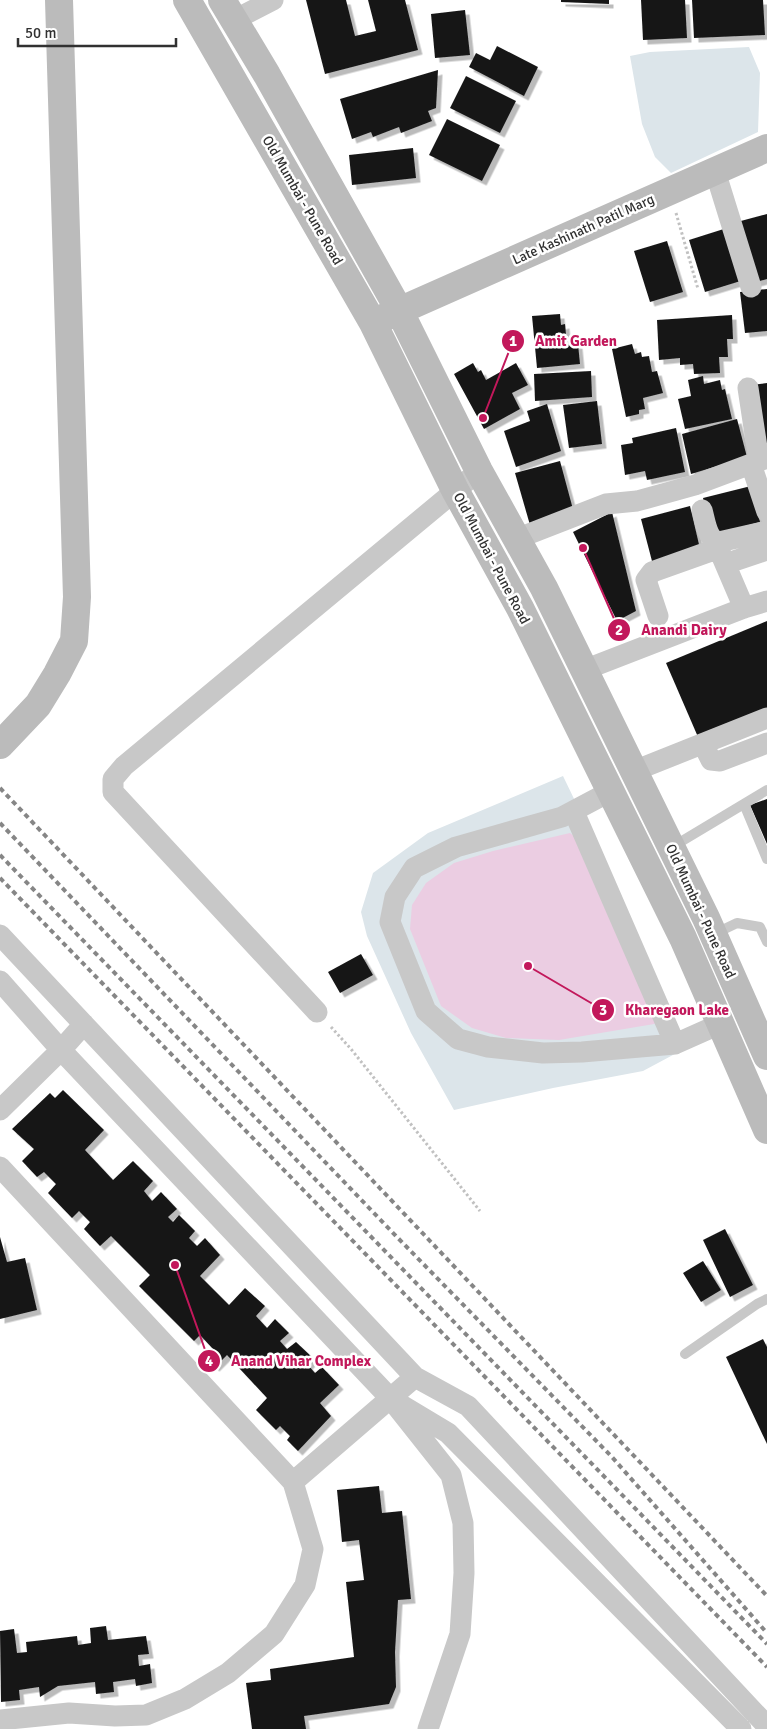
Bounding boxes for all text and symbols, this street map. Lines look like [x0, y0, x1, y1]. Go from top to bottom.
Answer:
scale bar [18, 15, 175, 47]
text: 50 m [25, 24, 56, 42]
street label: Old Mumbai - Pune Road [259, 133, 347, 268]
street label: Late Kashinath Patil Marg [510, 190, 657, 268]
callout: Amit Garden [500, 326, 627, 356]
text: 1 [509, 332, 517, 350]
text: Amit Garden [535, 332, 617, 350]
street label: Old Mumbai - Pune Road [450, 490, 533, 627]
callout: Anandi Dairy [607, 615, 737, 645]
text: 2 [615, 621, 623, 639]
text: Anandi Dairy [641, 621, 727, 639]
street label: Old Mumbai - Pune Road [662, 841, 739, 981]
callout: Kharegaon Lake [590, 995, 739, 1025]
text: 3 [599, 1001, 607, 1019]
text: Kharegaon Lake [625, 1001, 729, 1019]
callout: Anand Vihar Complex [196, 1346, 381, 1376]
text: 4 [205, 1352, 213, 1370]
text: Anand Vihar Complex [231, 1352, 372, 1370]

